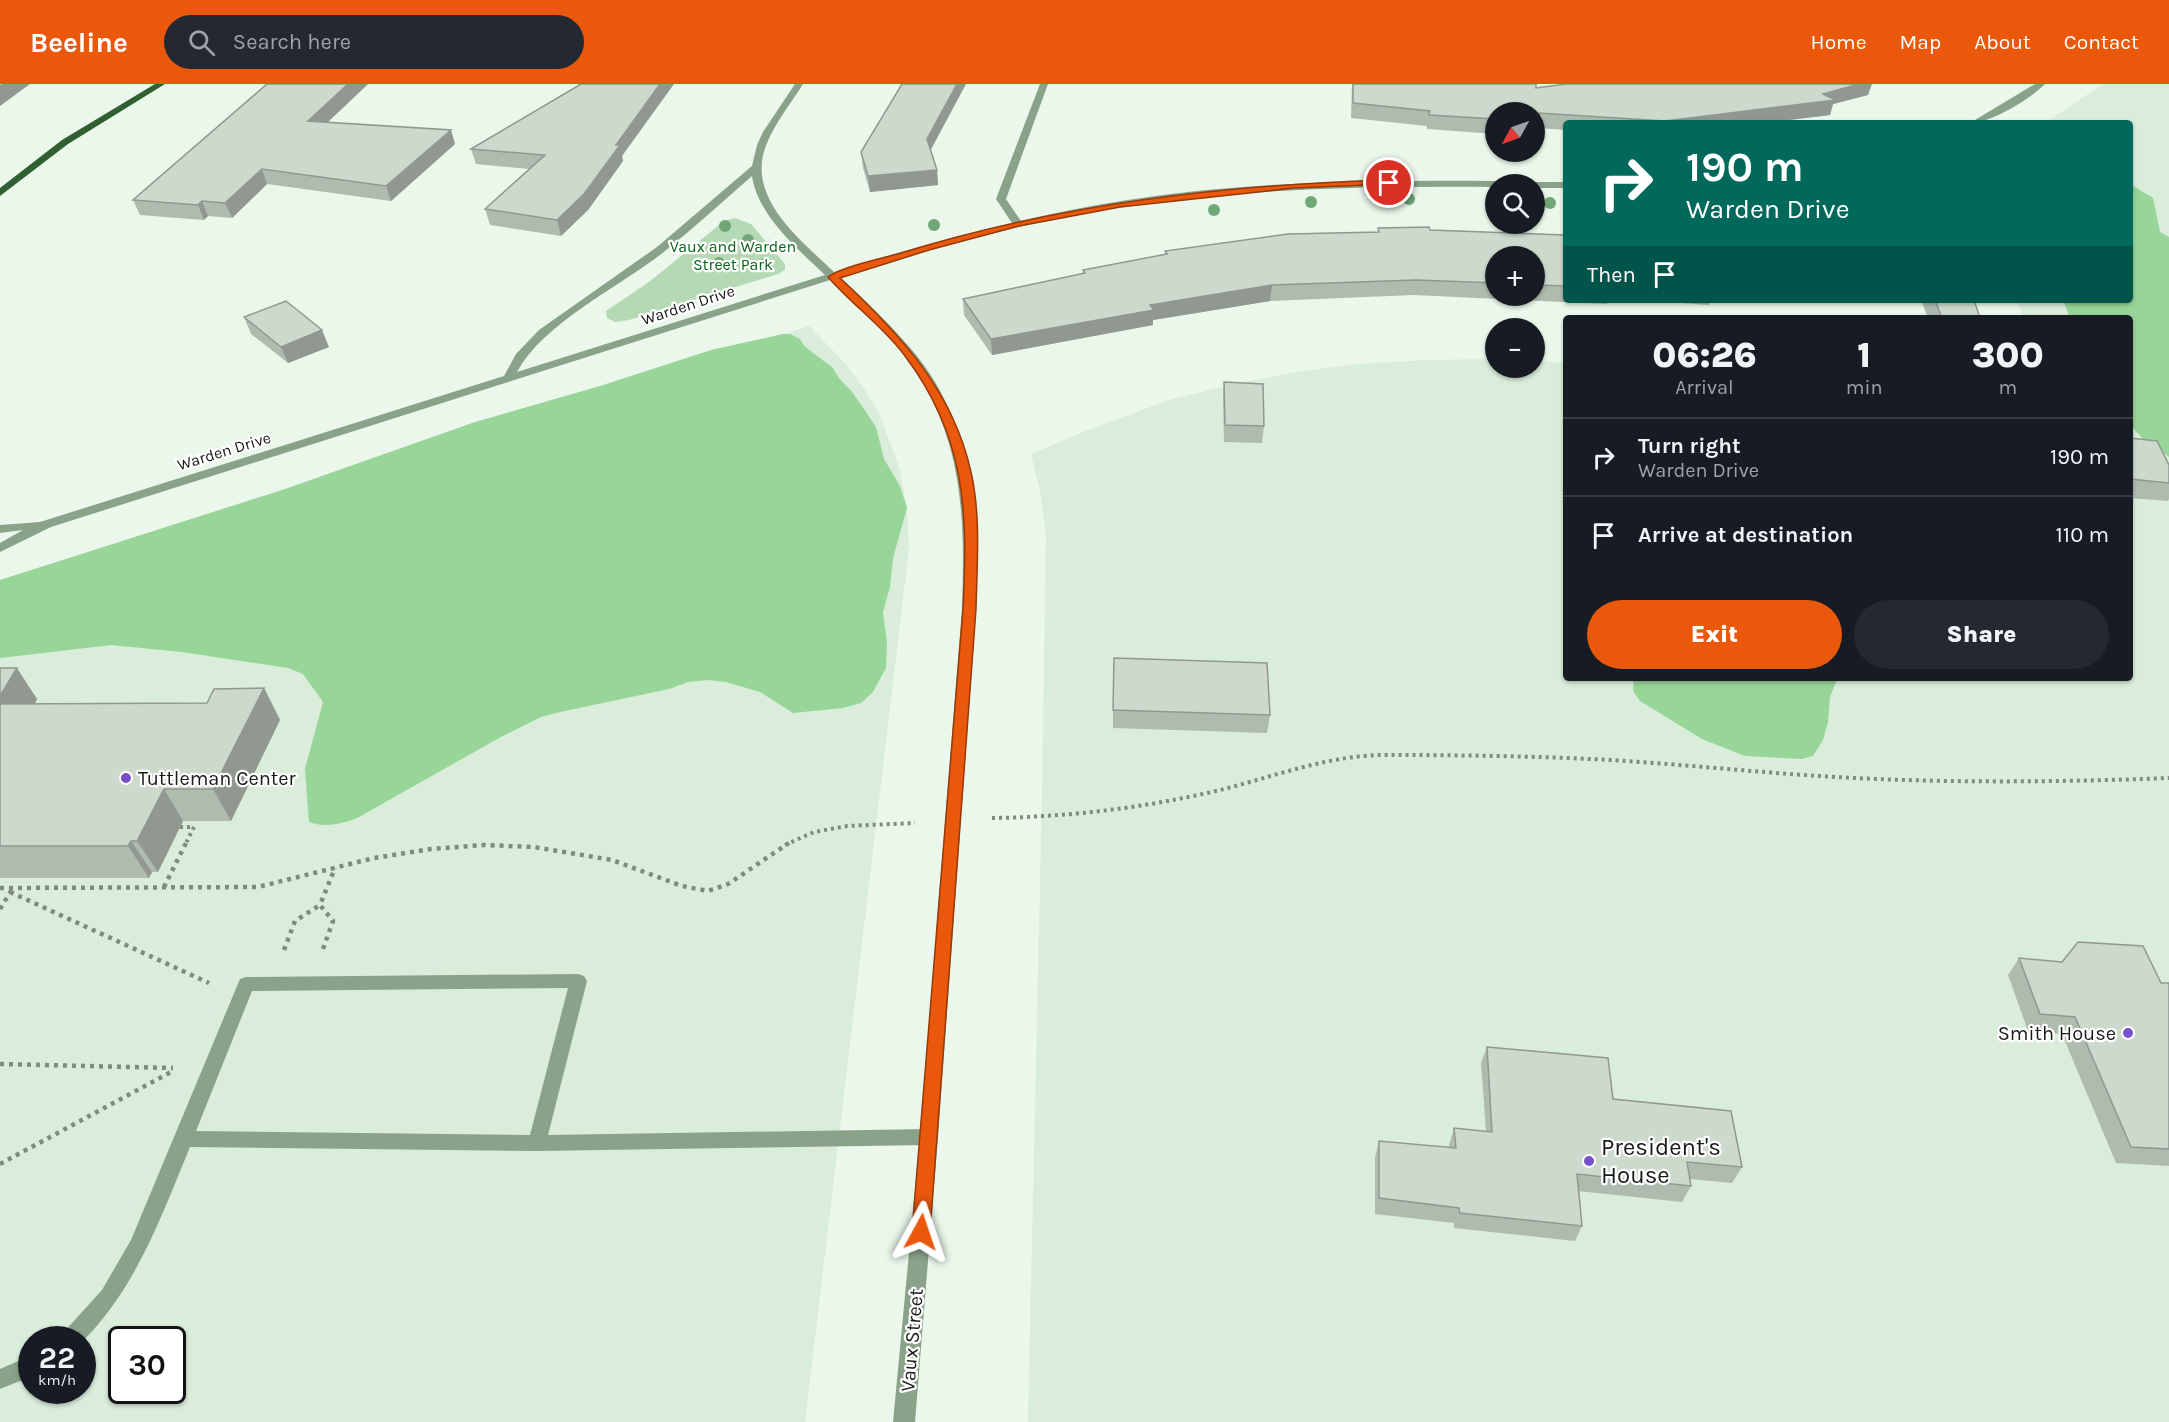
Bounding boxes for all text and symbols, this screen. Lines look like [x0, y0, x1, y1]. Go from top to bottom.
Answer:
search box [164, 15, 584, 69]
text: Beeline [30, 26, 128, 59]
icon: search [185, 26, 218, 59]
text: Search here [233, 29, 351, 55]
text: Home [1811, 30, 1867, 54]
text: Map [1900, 30, 1941, 54]
text: About [1974, 30, 2031, 54]
text: Contact [2064, 30, 2139, 54]
north arrow [1485, 102, 1545, 162]
map controls [1485, 102, 1545, 378]
text: 190 m [1686, 142, 1804, 192]
icon: right [1587, 144, 1665, 222]
pin [1363, 157, 1414, 208]
icon: arrive [1372, 166, 1405, 199]
button: search [1485, 174, 1545, 234]
text: Warden Drive [1686, 193, 1850, 225]
park label: Vaux and Warden Street Park [670, 237, 796, 274]
button: + [1485, 246, 1545, 306]
icon: arrive [1648, 258, 1681, 291]
text: Then [1587, 262, 1636, 288]
street label: Warden Drive [639, 281, 737, 329]
button: − [1485, 318, 1545, 378]
text: 06:26 [1652, 334, 1757, 376]
text: 1 [1857, 334, 1871, 376]
text: 300 [1972, 334, 2044, 376]
text: Arrival [1675, 376, 1734, 399]
text: min [1846, 376, 1883, 399]
text: m [1998, 376, 2017, 399]
street label: Warden Drive [175, 428, 273, 474]
text: Turn right [1638, 433, 1741, 459]
icon: right [1587, 441, 1620, 474]
text: 190 m [2050, 444, 2109, 470]
text: Warden Drive [1638, 459, 1759, 482]
icon: arrive [1587, 519, 1620, 552]
text: Arrive at destination [1638, 522, 1853, 548]
text: 110 m [2056, 522, 2109, 548]
button: Exit [1587, 600, 1842, 669]
button: Share [1854, 600, 2109, 669]
place label: Tuttleman Center [138, 767, 297, 790]
marker: Tuttleman Center [119, 771, 133, 785]
place label: Smith House [1998, 1022, 2116, 1045]
marker: Smith House [2121, 1026, 2135, 1040]
place label: President's House [1601, 1133, 1721, 1189]
marker: President's House [1582, 1154, 1596, 1168]
position arrow [889, 1200, 953, 1264]
street label: Vaux Street [896, 1287, 928, 1393]
speed limit sign: 30 [108, 1326, 186, 1404]
text: 22 [39, 1340, 75, 1376]
text: km/h [38, 1371, 76, 1389]

